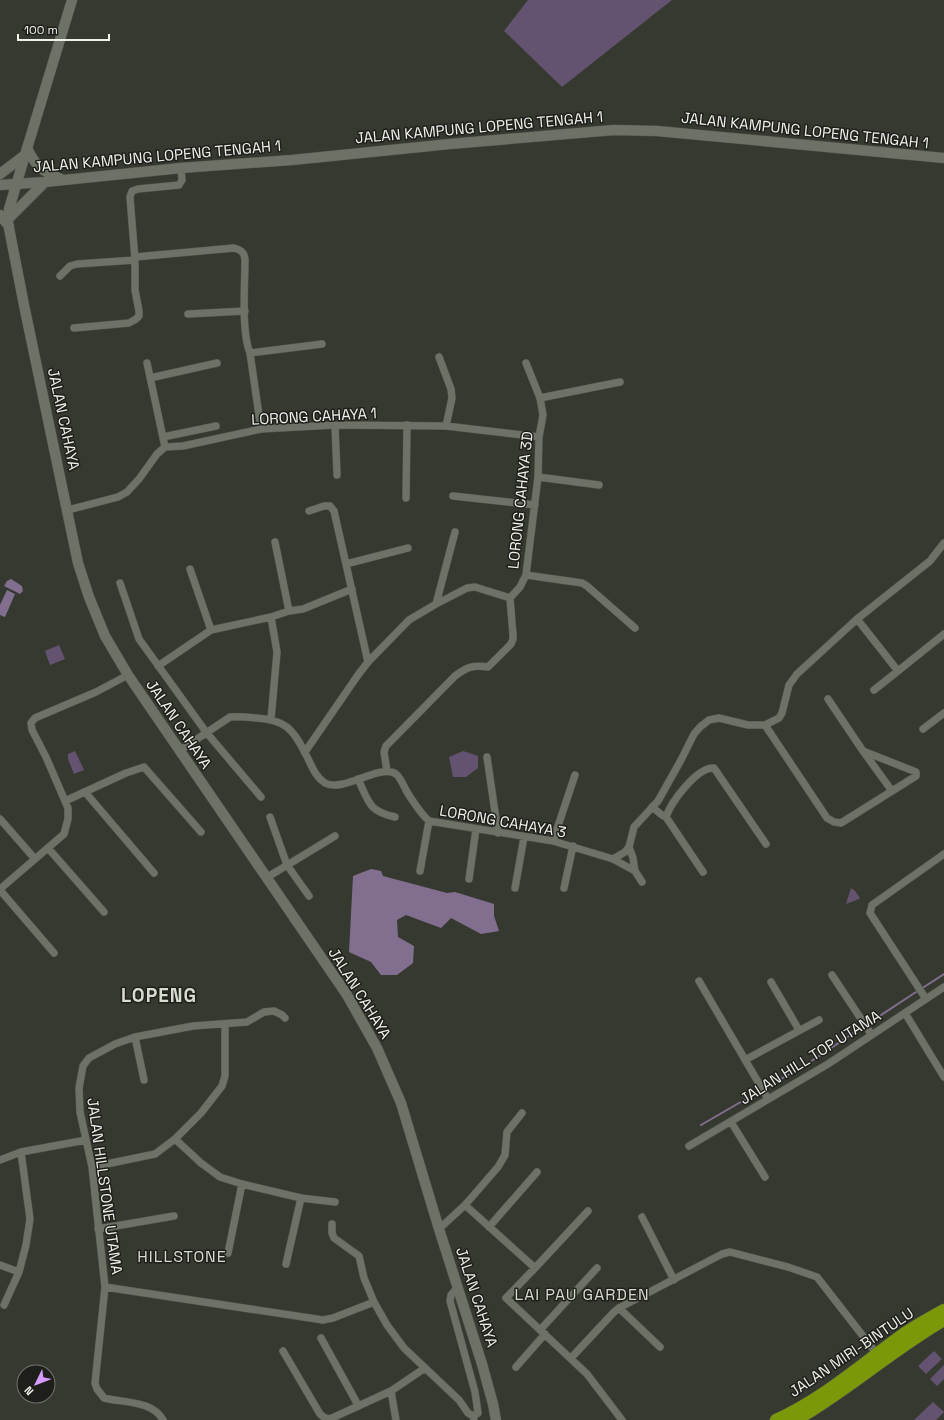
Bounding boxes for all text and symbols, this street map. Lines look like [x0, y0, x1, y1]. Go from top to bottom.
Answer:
scale bar [18, 16, 109, 42]
text: 100 m [24, 22, 58, 38]
street label: JALAN KAMPUNG LOPENG TENGAH 1 [354, 107, 604, 147]
street label: JALAN KAMPUNG LOPENG TENGAH 1 [680, 108, 930, 152]
street label: JALAN KAMPUNG LOPENG TENGAH 1 [32, 136, 282, 176]
street label: JALAN CAHAYA [44, 366, 84, 472]
street label: LORONG CAHAYA 1 [251, 403, 377, 429]
street label: LORONG CAHAYA 3D [503, 430, 537, 570]
street label: JALAN CAHAYA [142, 676, 216, 773]
street label: LORONG CAHAYA 3 [438, 800, 568, 842]
street label: JALAN CAHAYA [324, 944, 396, 1043]
district label: LOPENG [121, 983, 197, 1008]
street label: JALAN HILL TOP UTAMA [736, 1005, 885, 1108]
street label: JALAN HILLSTONE UTAMA [83, 1096, 127, 1276]
street label: JALAN CAHAYA [452, 1245, 502, 1350]
district label: HILLSTONE [137, 1246, 227, 1267]
district label: LAI PAU GARDEN [514, 1284, 650, 1305]
street label: JALAN MIRI-BINTULU [785, 1303, 917, 1401]
north arrow [16, 1364, 56, 1404]
text: N [21, 1383, 36, 1398]

